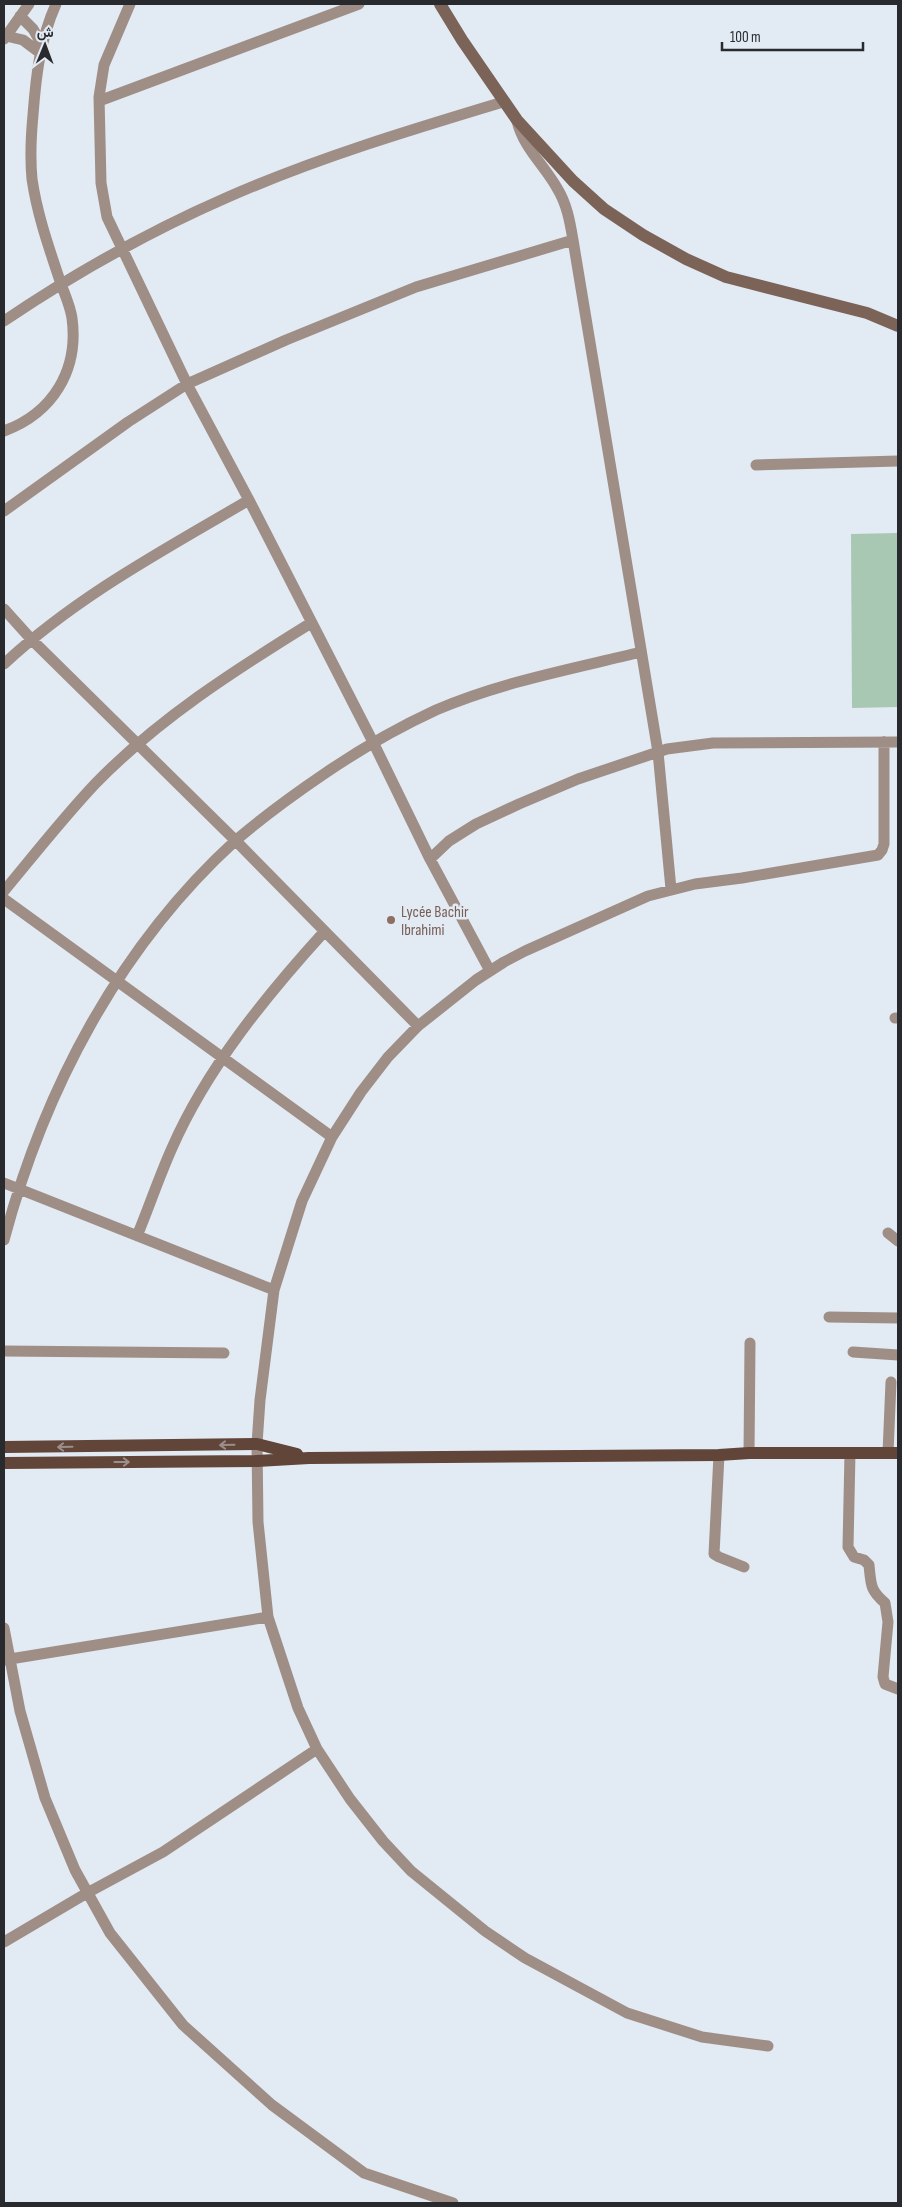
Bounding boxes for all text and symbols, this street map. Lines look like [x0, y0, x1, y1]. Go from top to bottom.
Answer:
north arrow [20, 20, 70, 70]
scale bar [722, 20, 863, 52]
text: ش [37, 24, 54, 41]
text: 100 m [730, 28, 761, 47]
place label: Lycée Bachir Ibrahimi [401, 903, 469, 940]
marker: Lycée Bachir Ibrahimi [385, 914, 397, 926]
one-way arrow [219, 1440, 236, 1450]
one-way arrow [57, 1442, 73, 1451]
one-way arrow [114, 1457, 130, 1467]

